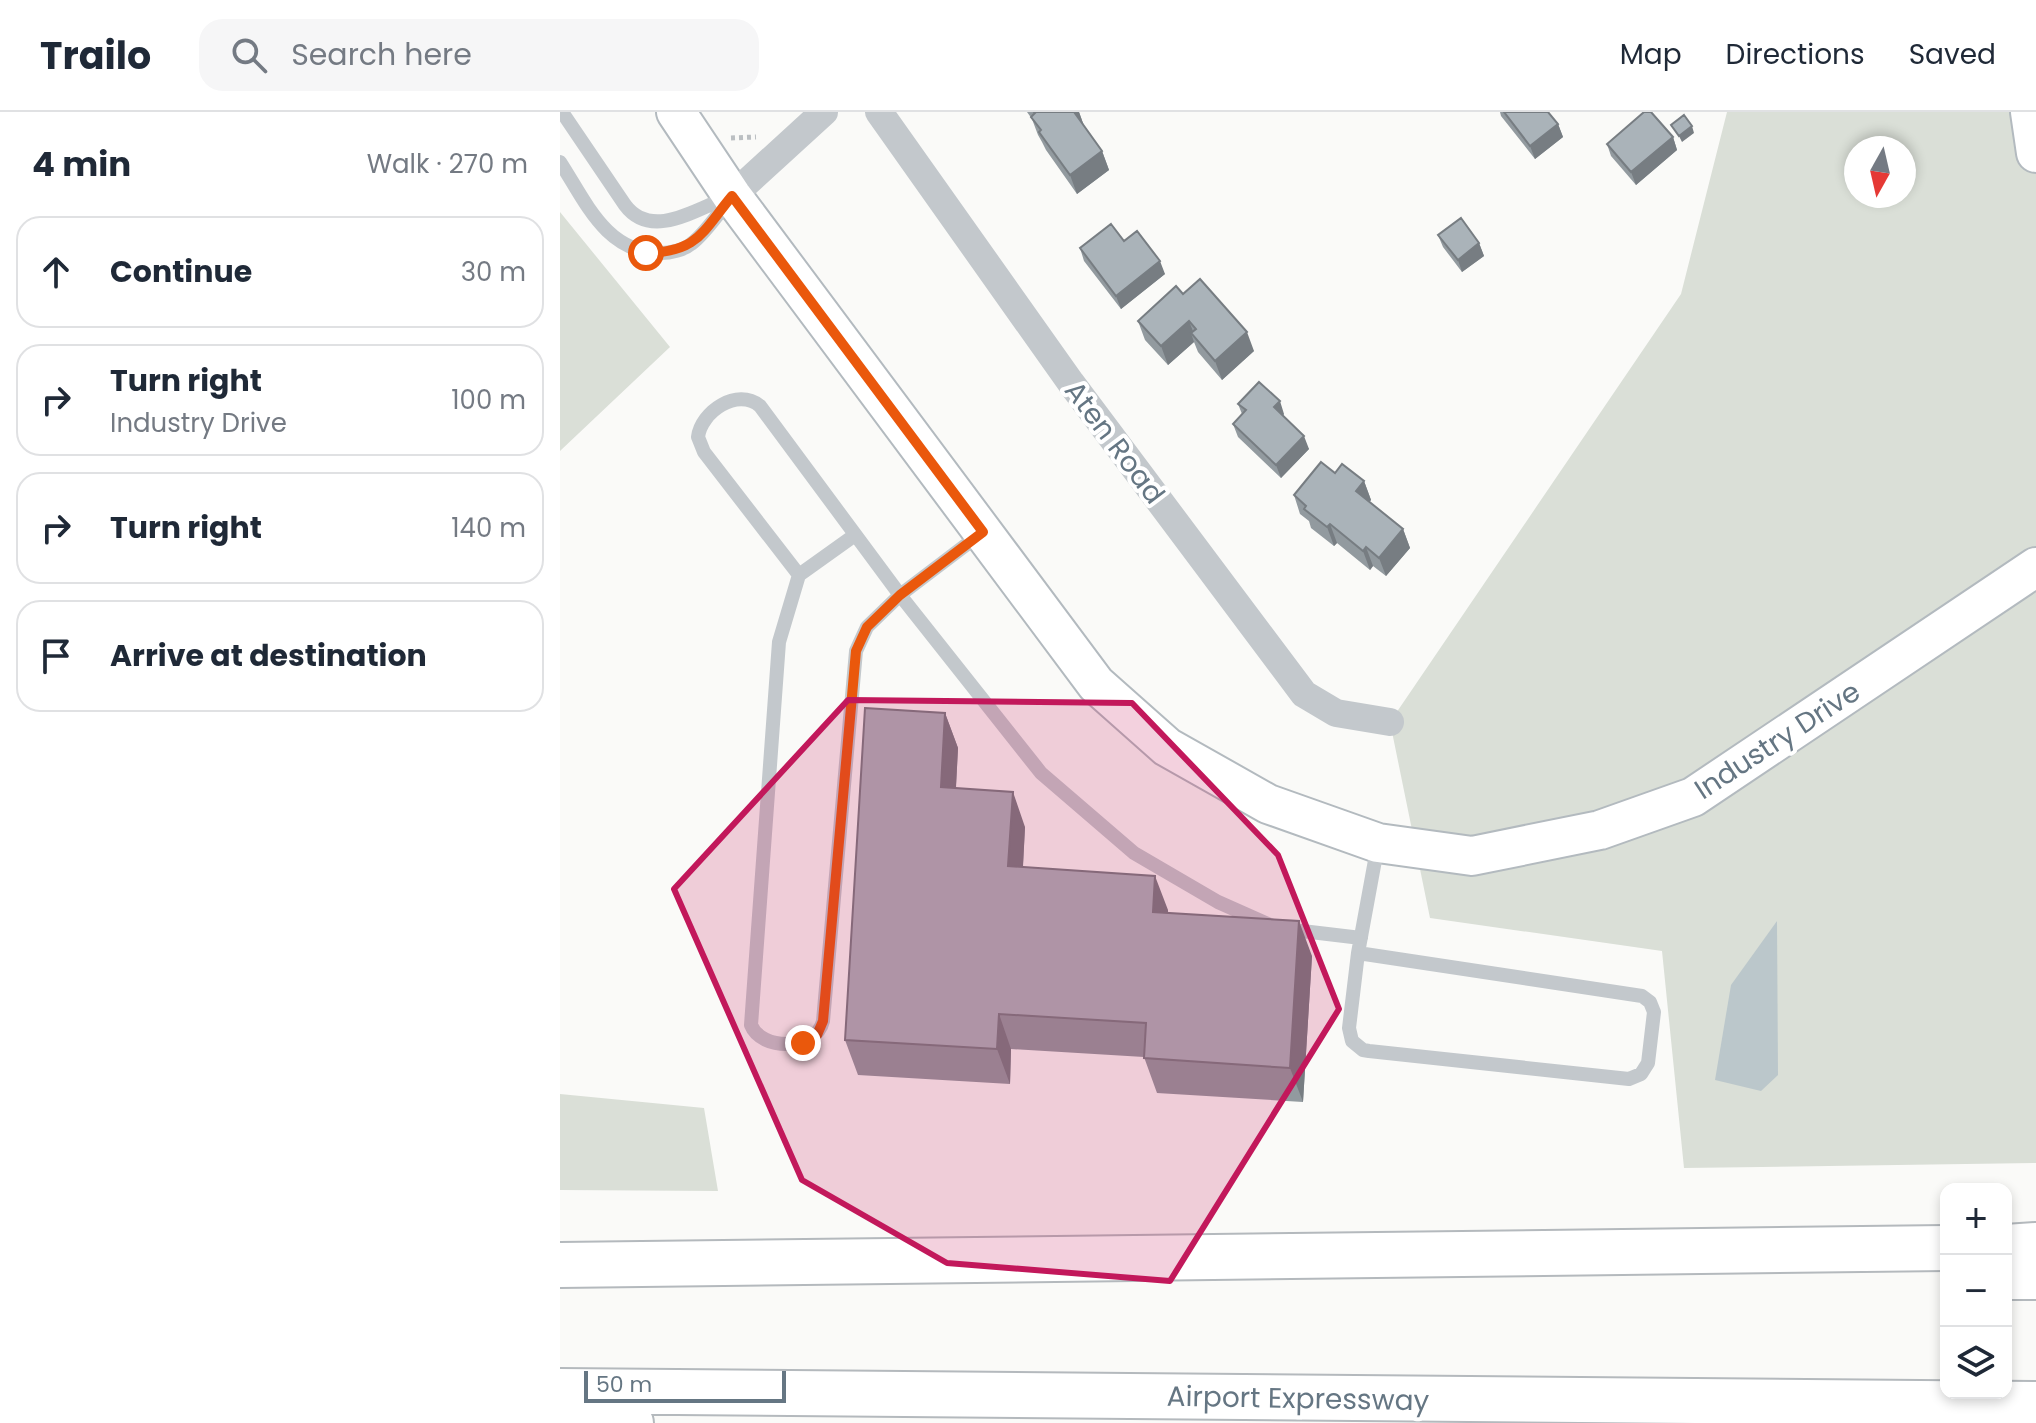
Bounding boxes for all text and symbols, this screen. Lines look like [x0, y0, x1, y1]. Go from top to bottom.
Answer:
search box [199, 19, 759, 91]
text: Trailo [40, 29, 151, 82]
icon: search [227, 33, 271, 77]
text: Search here [291, 33, 472, 76]
text: Map [1620, 35, 1682, 74]
text: Directions [1726, 35, 1865, 74]
text: Saved [1909, 35, 1996, 74]
north arrow [1844, 136, 1916, 208]
text: 4 min [32, 140, 131, 188]
text: Walk · 270 m [367, 146, 528, 182]
route start [628, 235, 664, 271]
icon: ahead [34, 250, 78, 294]
text: Continue [110, 250, 252, 293]
text: 30 m [461, 254, 526, 290]
text: Turn right [110, 359, 262, 402]
street label: Aten Road [1056, 373, 1174, 512]
icon: right [34, 378, 78, 422]
text: 100 m [451, 382, 526, 418]
text: Industry Drive [110, 405, 287, 441]
icon: right [34, 506, 78, 550]
text: Turn right [110, 506, 262, 549]
text: 140 m [451, 510, 526, 546]
icon: arrive [34, 634, 78, 678]
text: Arrive at destination [110, 634, 427, 677]
street label: Industry Drive [1687, 672, 1868, 809]
route end [785, 1025, 821, 1061]
map controls [1940, 1183, 2012, 1399]
button: + [1940, 1183, 2012, 1255]
button: − [1940, 1255, 2012, 1327]
button: layers [1940, 1327, 2012, 1399]
scale bar [584, 1367, 786, 1403]
text: 50 m [596, 1369, 652, 1400]
street label: Airport Expressway [1166, 1377, 1430, 1420]

